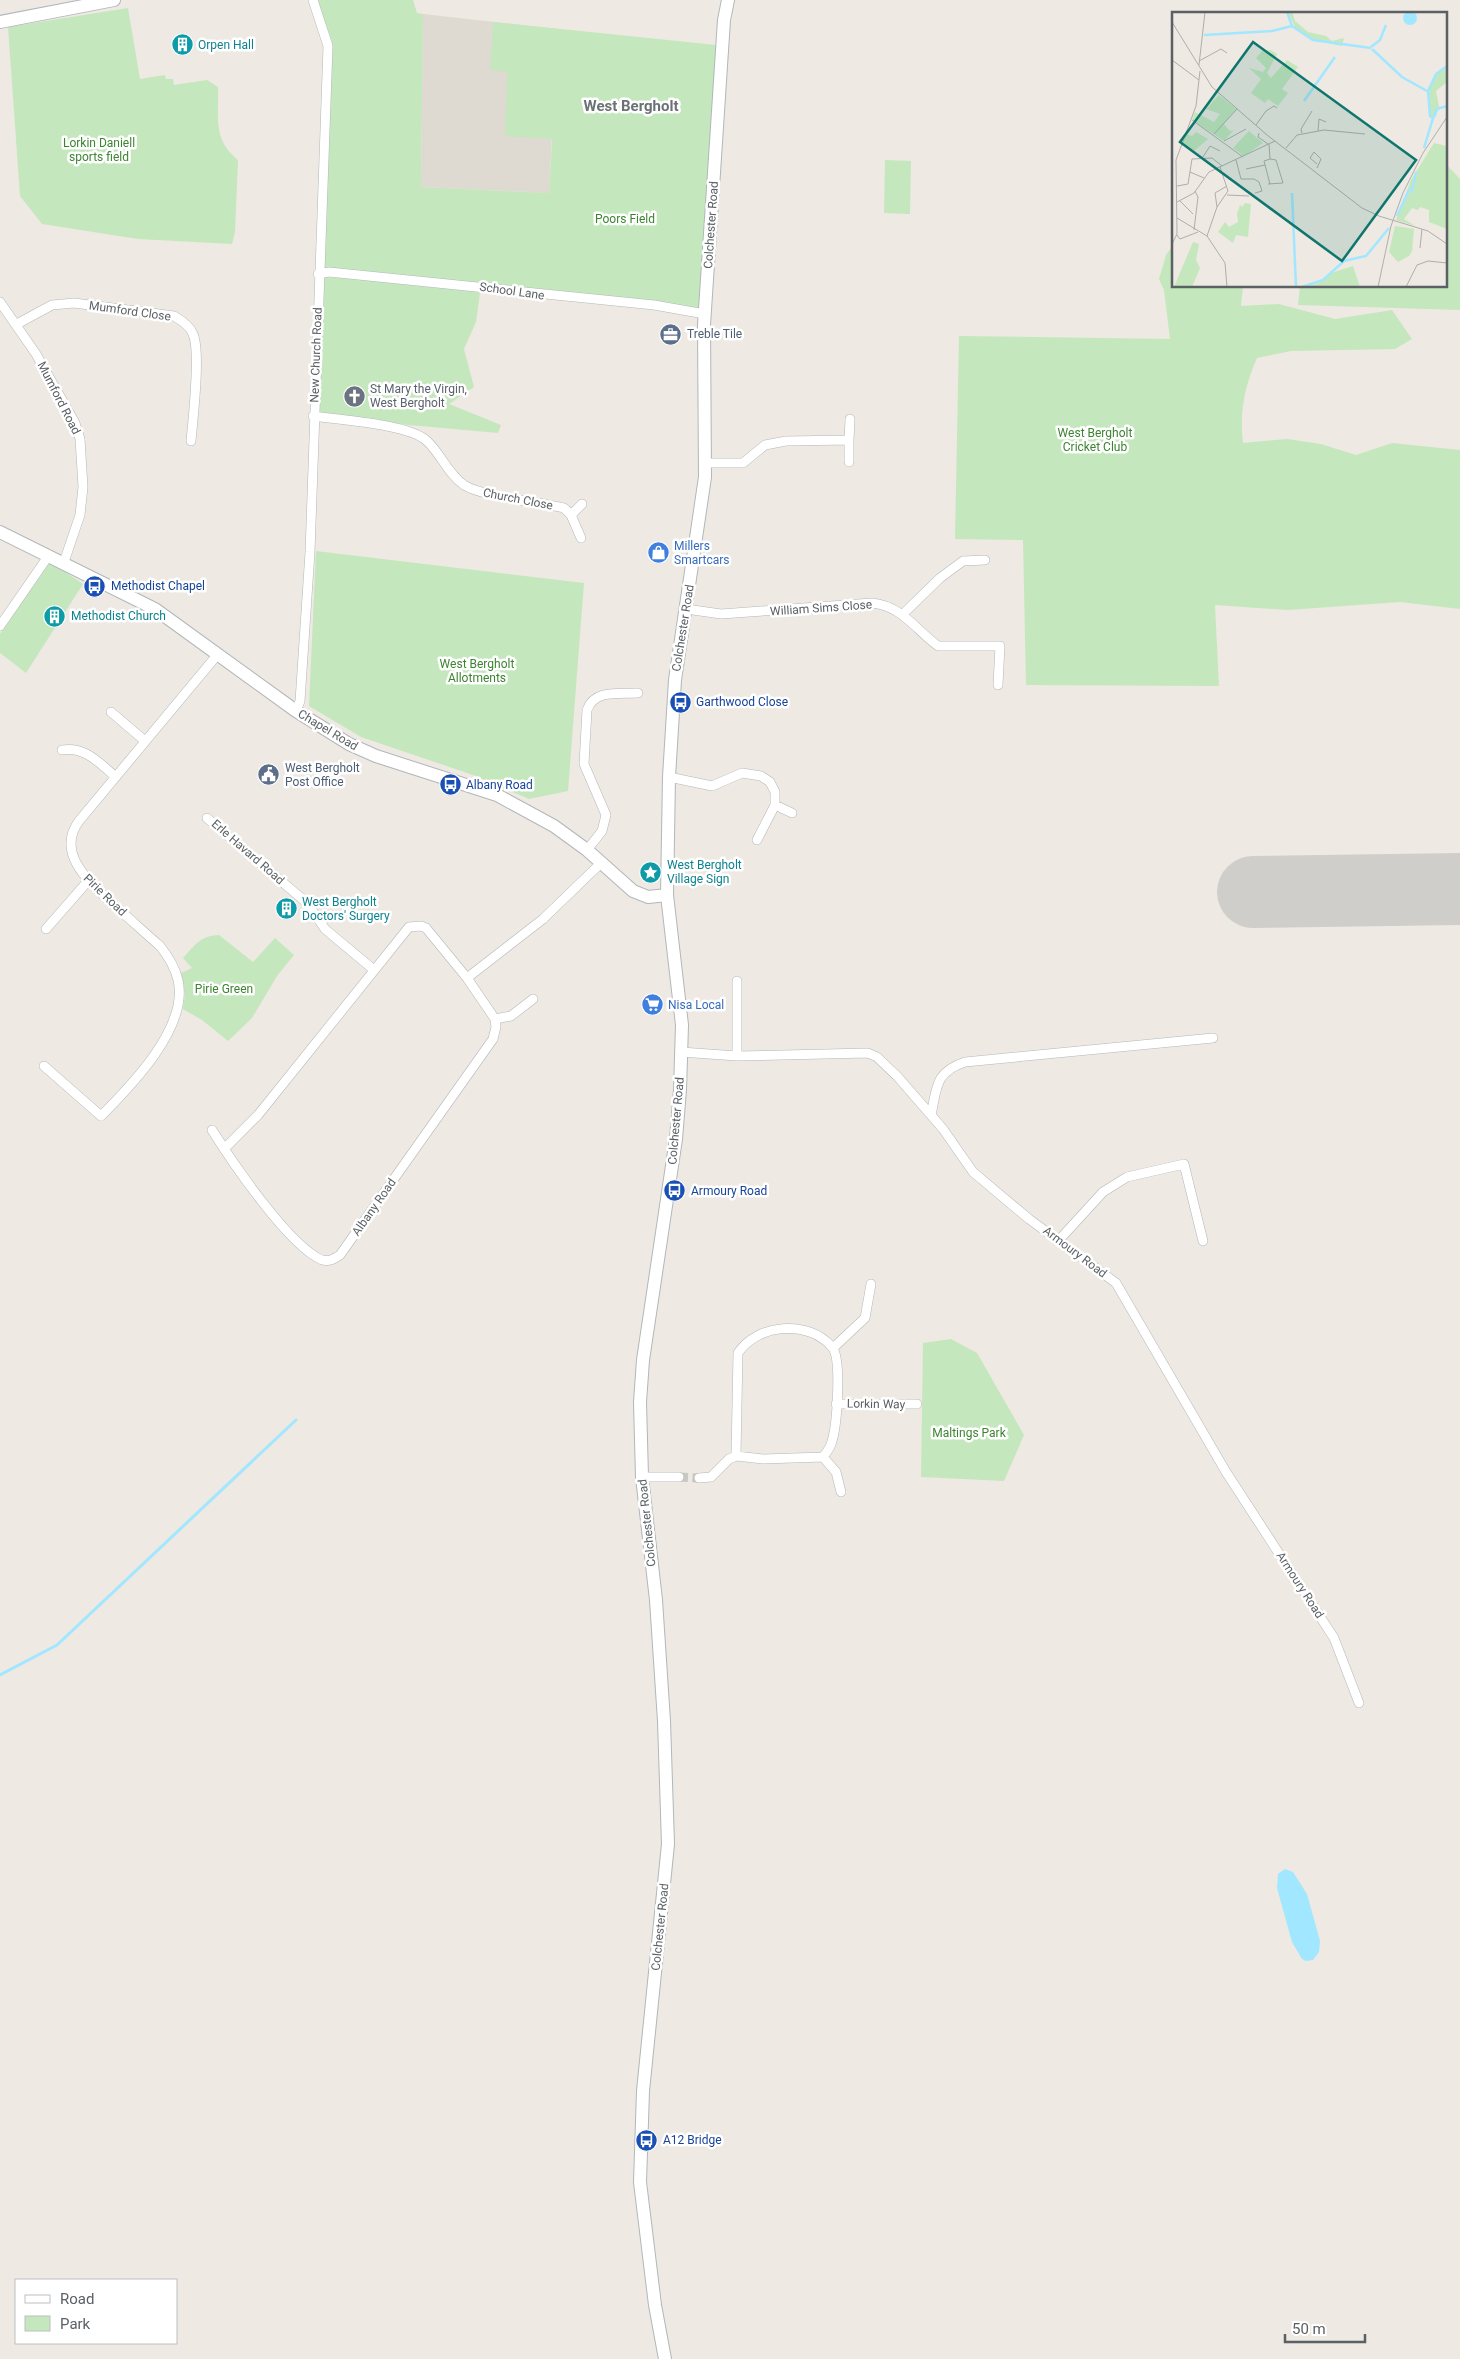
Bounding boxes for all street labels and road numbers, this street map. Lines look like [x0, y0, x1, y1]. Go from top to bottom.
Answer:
street label: Colchester Road [701, 181, 721, 269]
street label: School Lane [479, 280, 545, 302]
street label: Mumford Close [88, 298, 172, 324]
street label: New Church Road [307, 307, 325, 403]
street label: Mumford Road [35, 359, 83, 437]
street label: Church Close [482, 485, 554, 513]
street label: Colchester Road [669, 584, 697, 672]
street label: William Sims Close [770, 597, 872, 619]
street label: Chapel Road [295, 707, 361, 753]
street label: Erle Havard Road [209, 817, 287, 887]
street label: Pirie Road [81, 871, 129, 919]
street label: Colchester Road [665, 1077, 687, 1165]
street label: Albany Road [349, 1176, 399, 1238]
street label: Armoury Road [1040, 1223, 1110, 1281]
street label: Lorkin Way [847, 1396, 906, 1412]
street label: Colchester Road [635, 1479, 659, 1567]
street label: Armoury Road [1273, 1549, 1327, 1621]
street label: Colchester Road [648, 1883, 672, 1971]

